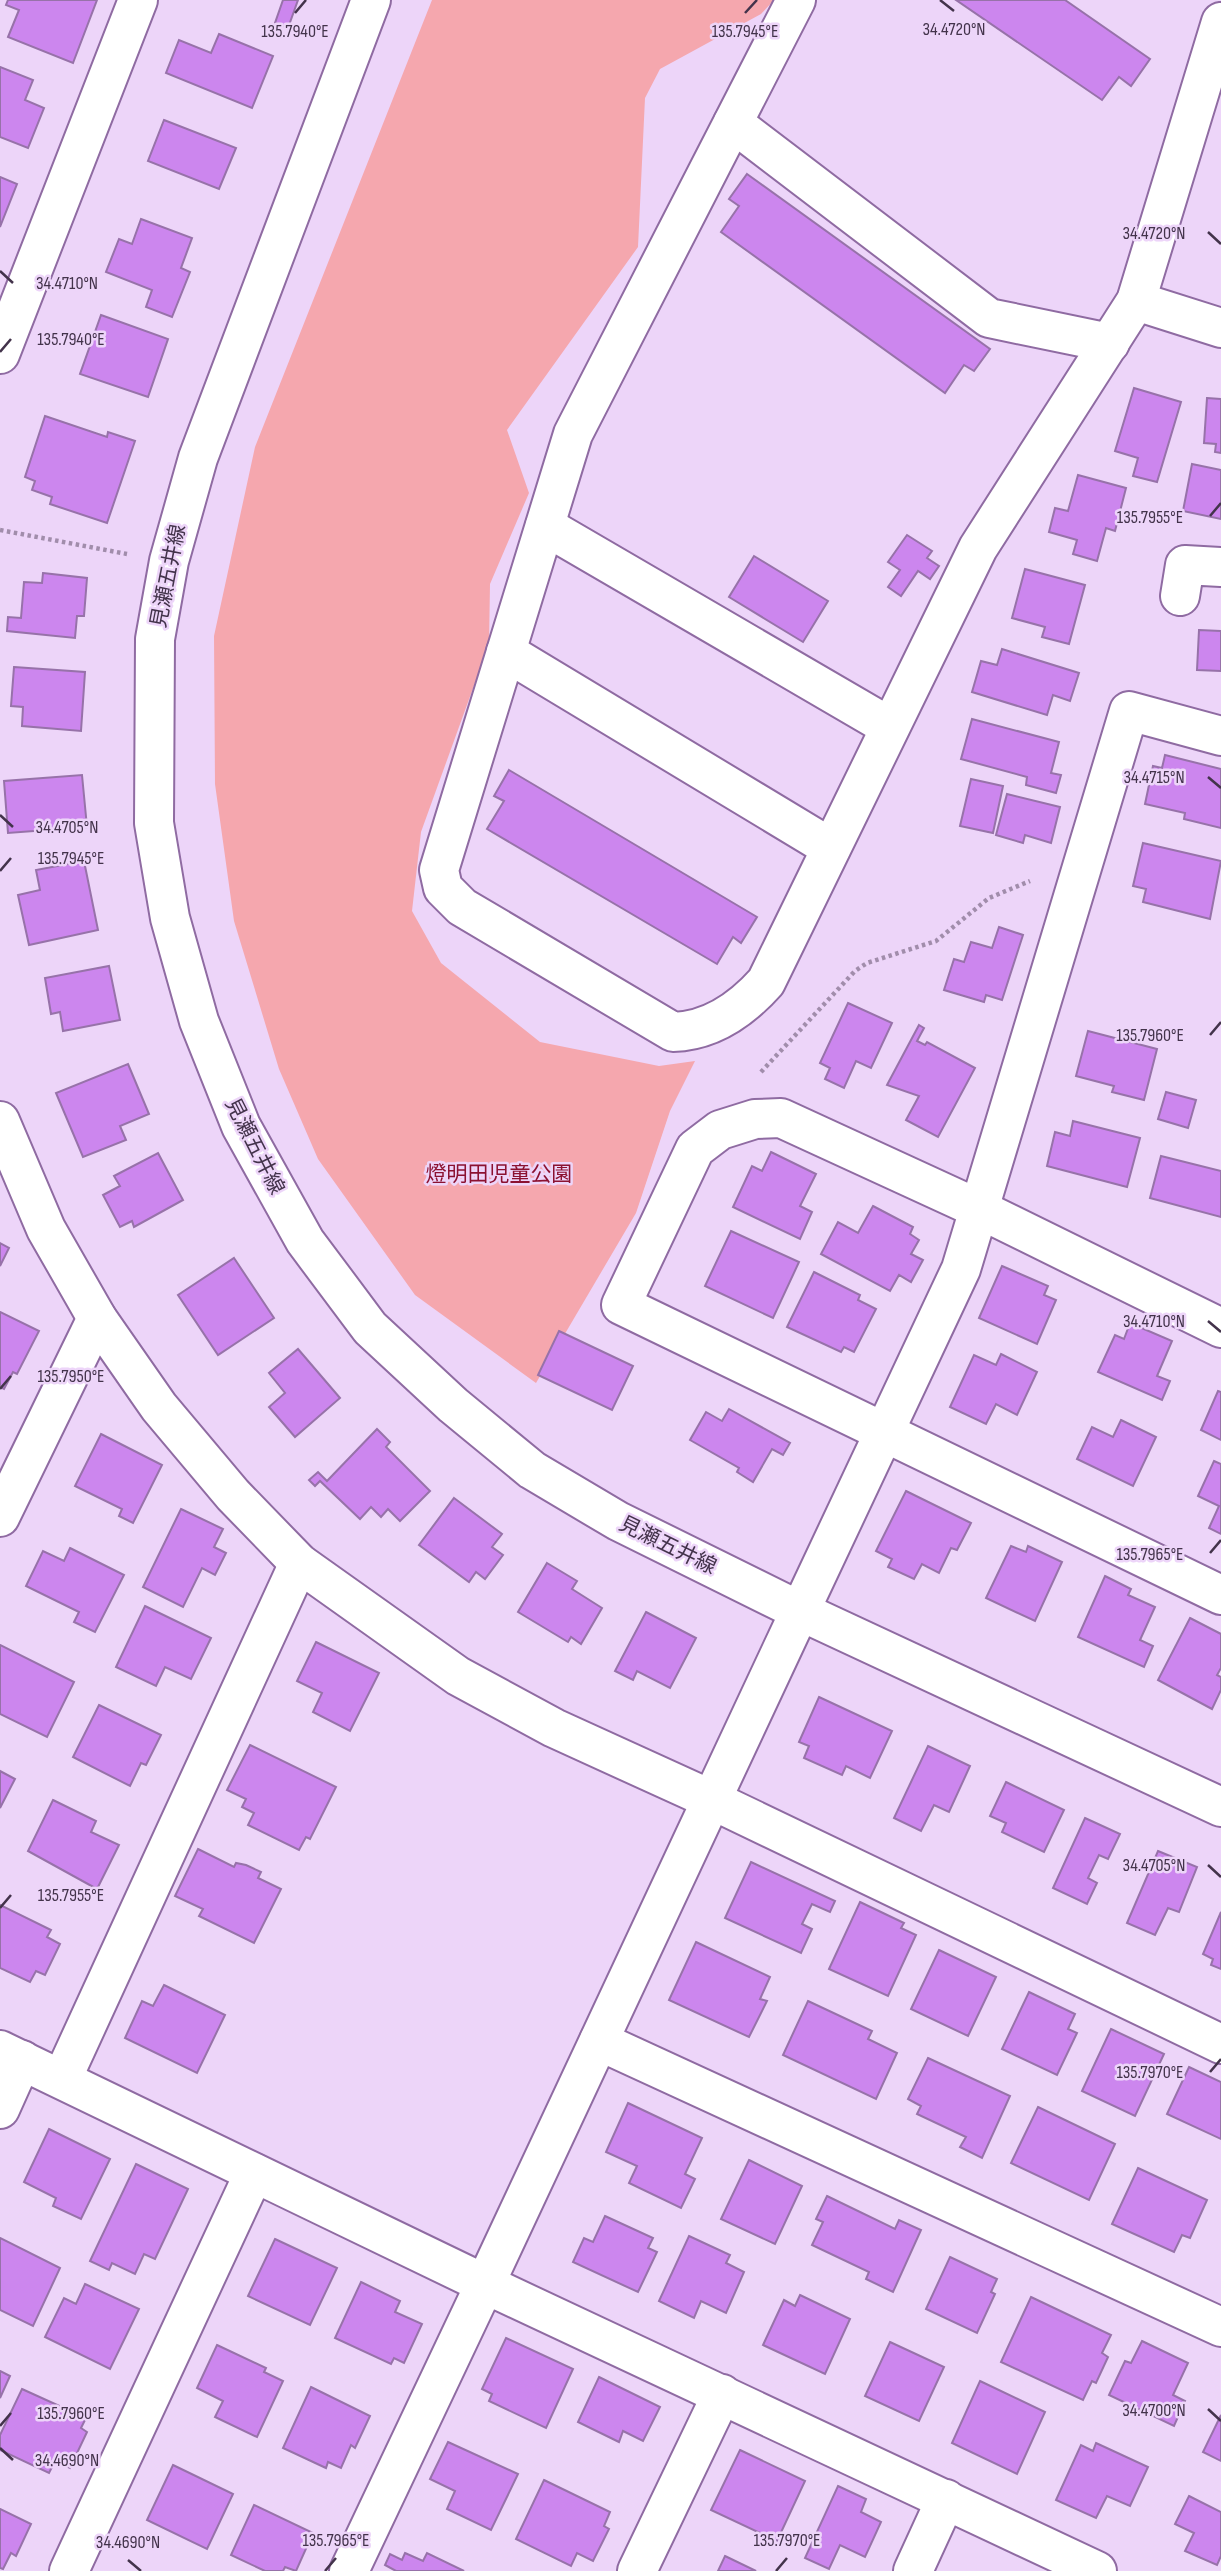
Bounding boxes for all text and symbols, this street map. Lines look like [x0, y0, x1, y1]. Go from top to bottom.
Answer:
text: 34.4720°N [922, 19, 986, 40]
text: 135.7940°E [261, 21, 329, 42]
text: 135.7945°E [712, 21, 778, 42]
text: 34.4720°N [1122, 223, 1186, 244]
text: 34.4710°N [36, 273, 98, 294]
text: 135.7940°E [37, 329, 105, 350]
text: 135.7955°E [1117, 507, 1183, 528]
street label: 見瀬五井線 [146, 522, 191, 630]
text: 34.4715°N [1123, 767, 1185, 788]
text: 34.4705°N [36, 817, 98, 838]
text: 135.7945°E [38, 848, 104, 869]
text: 135.7960°E [1116, 1025, 1184, 1046]
street label: 見瀬五井線 [220, 1094, 290, 1199]
park label: 燈明田児童公園 [426, 1162, 573, 1187]
text: 34.4710°N [1123, 1311, 1185, 1332]
text: 135.7950°E [37, 1366, 105, 1387]
street label: 見瀬五井線 [615, 1511, 720, 1580]
text: 135.7965°E [1117, 1544, 1183, 1565]
text: 34.4705°N [1123, 1855, 1185, 1876]
text: 135.7955°E [38, 1885, 104, 1906]
text: 135.7970°E [1117, 2062, 1184, 2083]
text: 34.4700°N [1122, 2400, 1186, 2421]
text: 135.7960°E [37, 2403, 105, 2424]
text: 34.4690°N [35, 2450, 99, 2471]
text: 135.7965°E [303, 2530, 369, 2551]
text: 135.7970°E [754, 2530, 821, 2551]
text: 34.4690°N [96, 2532, 160, 2553]

